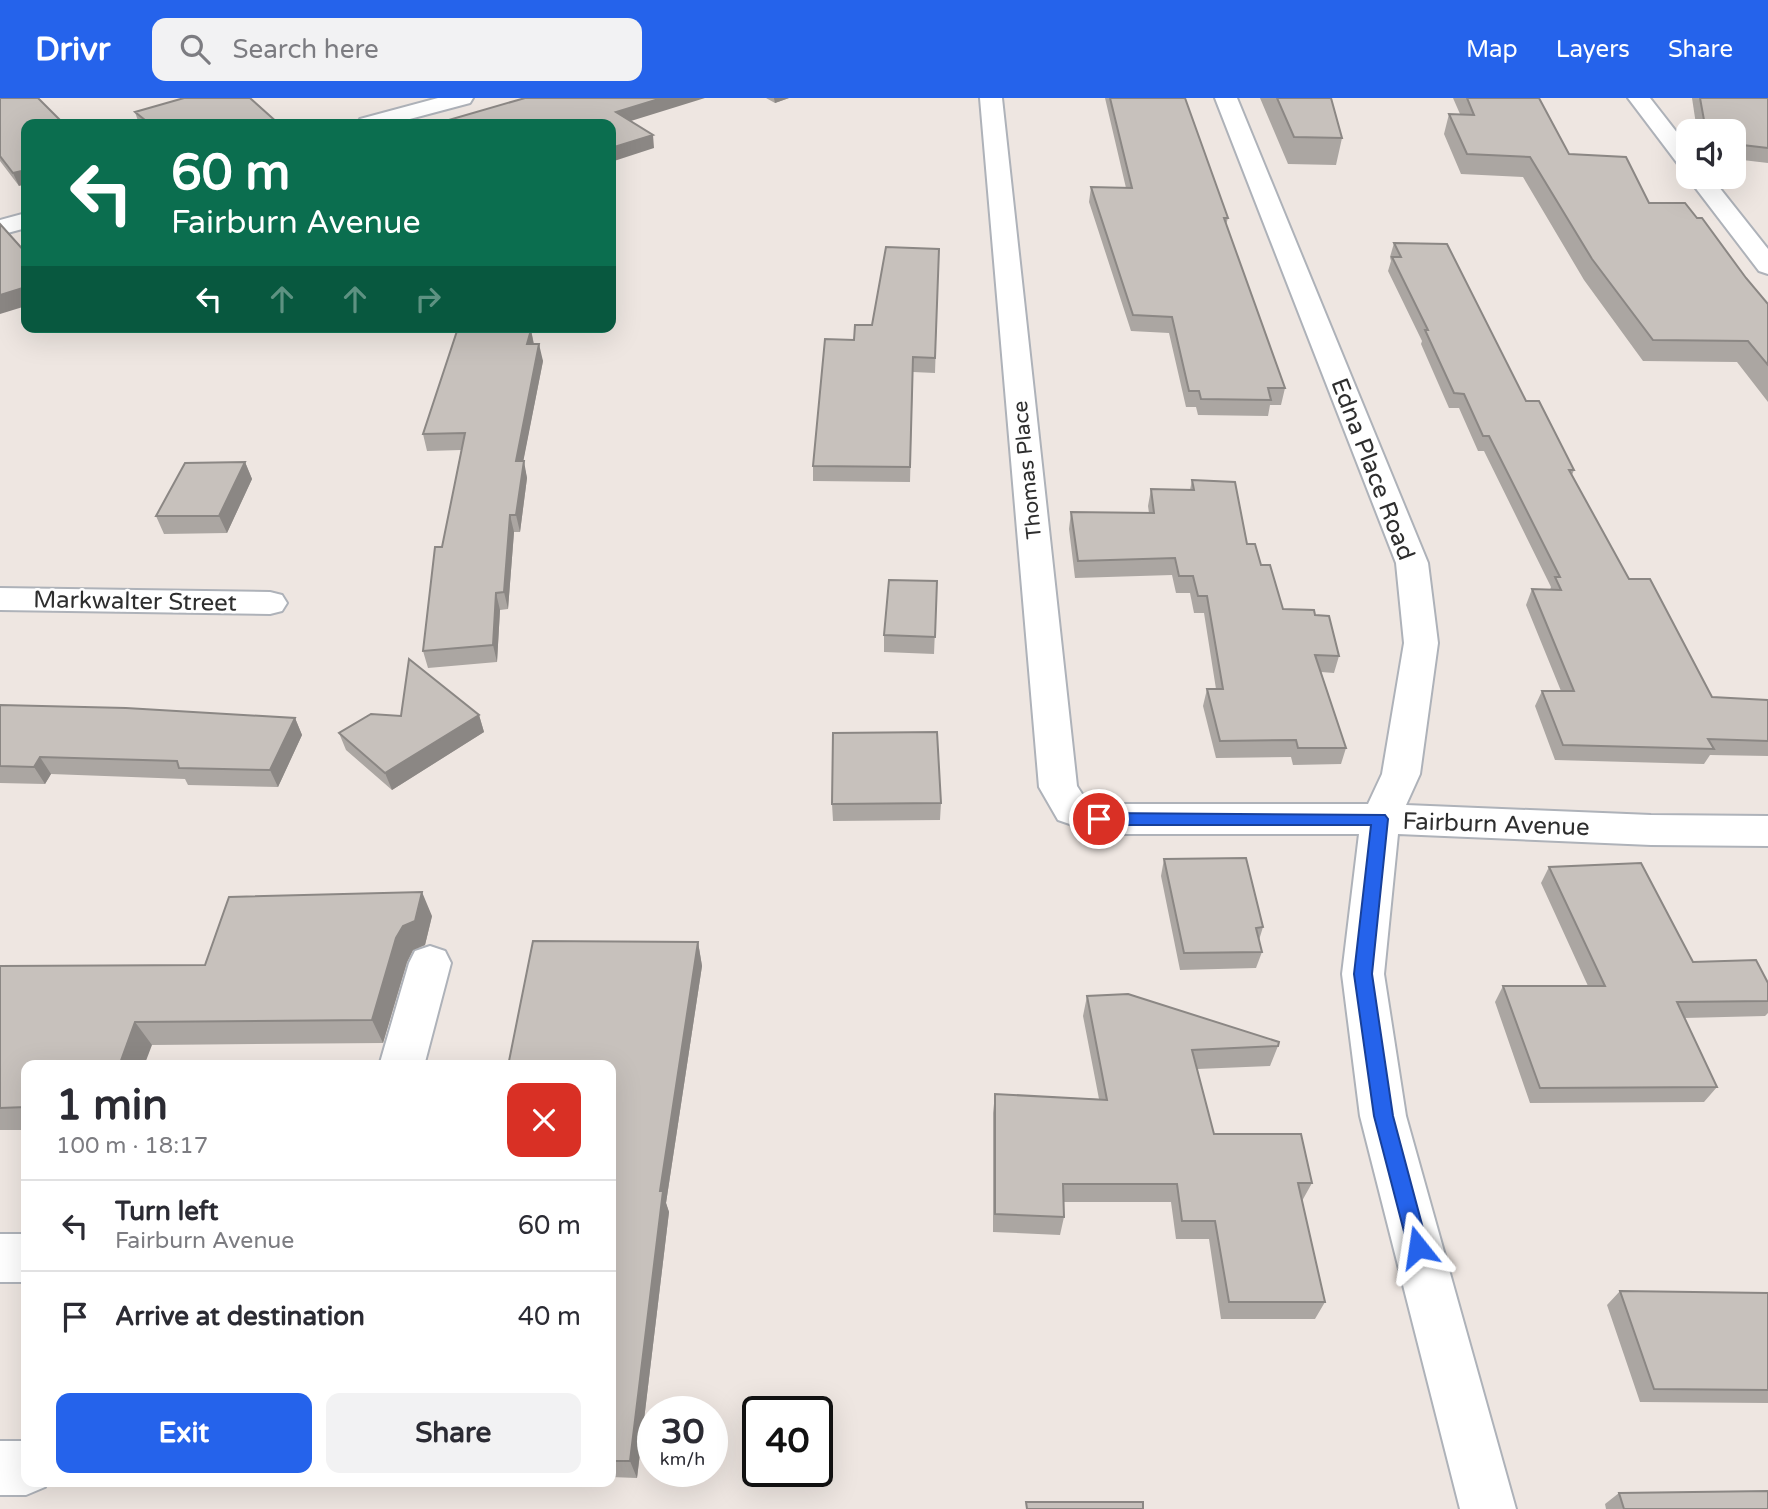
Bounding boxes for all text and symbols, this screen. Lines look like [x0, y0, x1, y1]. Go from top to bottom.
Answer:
search box [152, 18, 642, 81]
text: Drivr [35, 30, 110, 69]
icon: search [176, 30, 214, 68]
text: Search here [232, 34, 379, 65]
text: Map [1466, 35, 1518, 64]
text: Layers [1556, 35, 1630, 64]
text: Share [1668, 35, 1733, 64]
map controls [1676, 119, 1746, 189]
button: sound [1676, 119, 1746, 189]
text: 60 m [171, 144, 290, 203]
icon: left [56, 147, 147, 238]
text: Fairburn Avenue [171, 204, 421, 242]
icon: left [190, 280, 228, 318]
icon: ahead [263, 280, 301, 318]
icon: ahead [336, 280, 374, 318]
icon: right [409, 280, 447, 318]
street label: Edna Place Road [1324, 374, 1421, 564]
street label: Thomas Place [1008, 399, 1047, 540]
street label: Markwalter Street [33, 585, 237, 618]
pin [1069, 789, 1129, 849]
icon: arrive [1080, 800, 1118, 838]
street label: Fairburn Avenue [1402, 807, 1590, 842]
text: 1 min [56, 1080, 168, 1131]
button: close [507, 1083, 581, 1157]
text: 100 m · 18:17 [56, 1132, 208, 1160]
text: Turn left [115, 1196, 218, 1227]
icon: left [56, 1207, 94, 1245]
text: 60 m [518, 1210, 581, 1241]
position arrow [1381, 1210, 1455, 1284]
text: Fairburn Avenue [115, 1227, 294, 1255]
icon: arrive [56, 1298, 94, 1336]
text: Arrive at destination [115, 1301, 365, 1332]
text: 40 m [518, 1301, 581, 1332]
button: Exit [56, 1393, 312, 1473]
button: Share [326, 1393, 581, 1473]
speed limit sign: 40 [742, 1396, 833, 1487]
text: 30 [661, 1411, 704, 1453]
text: km/h [660, 1448, 705, 1470]

